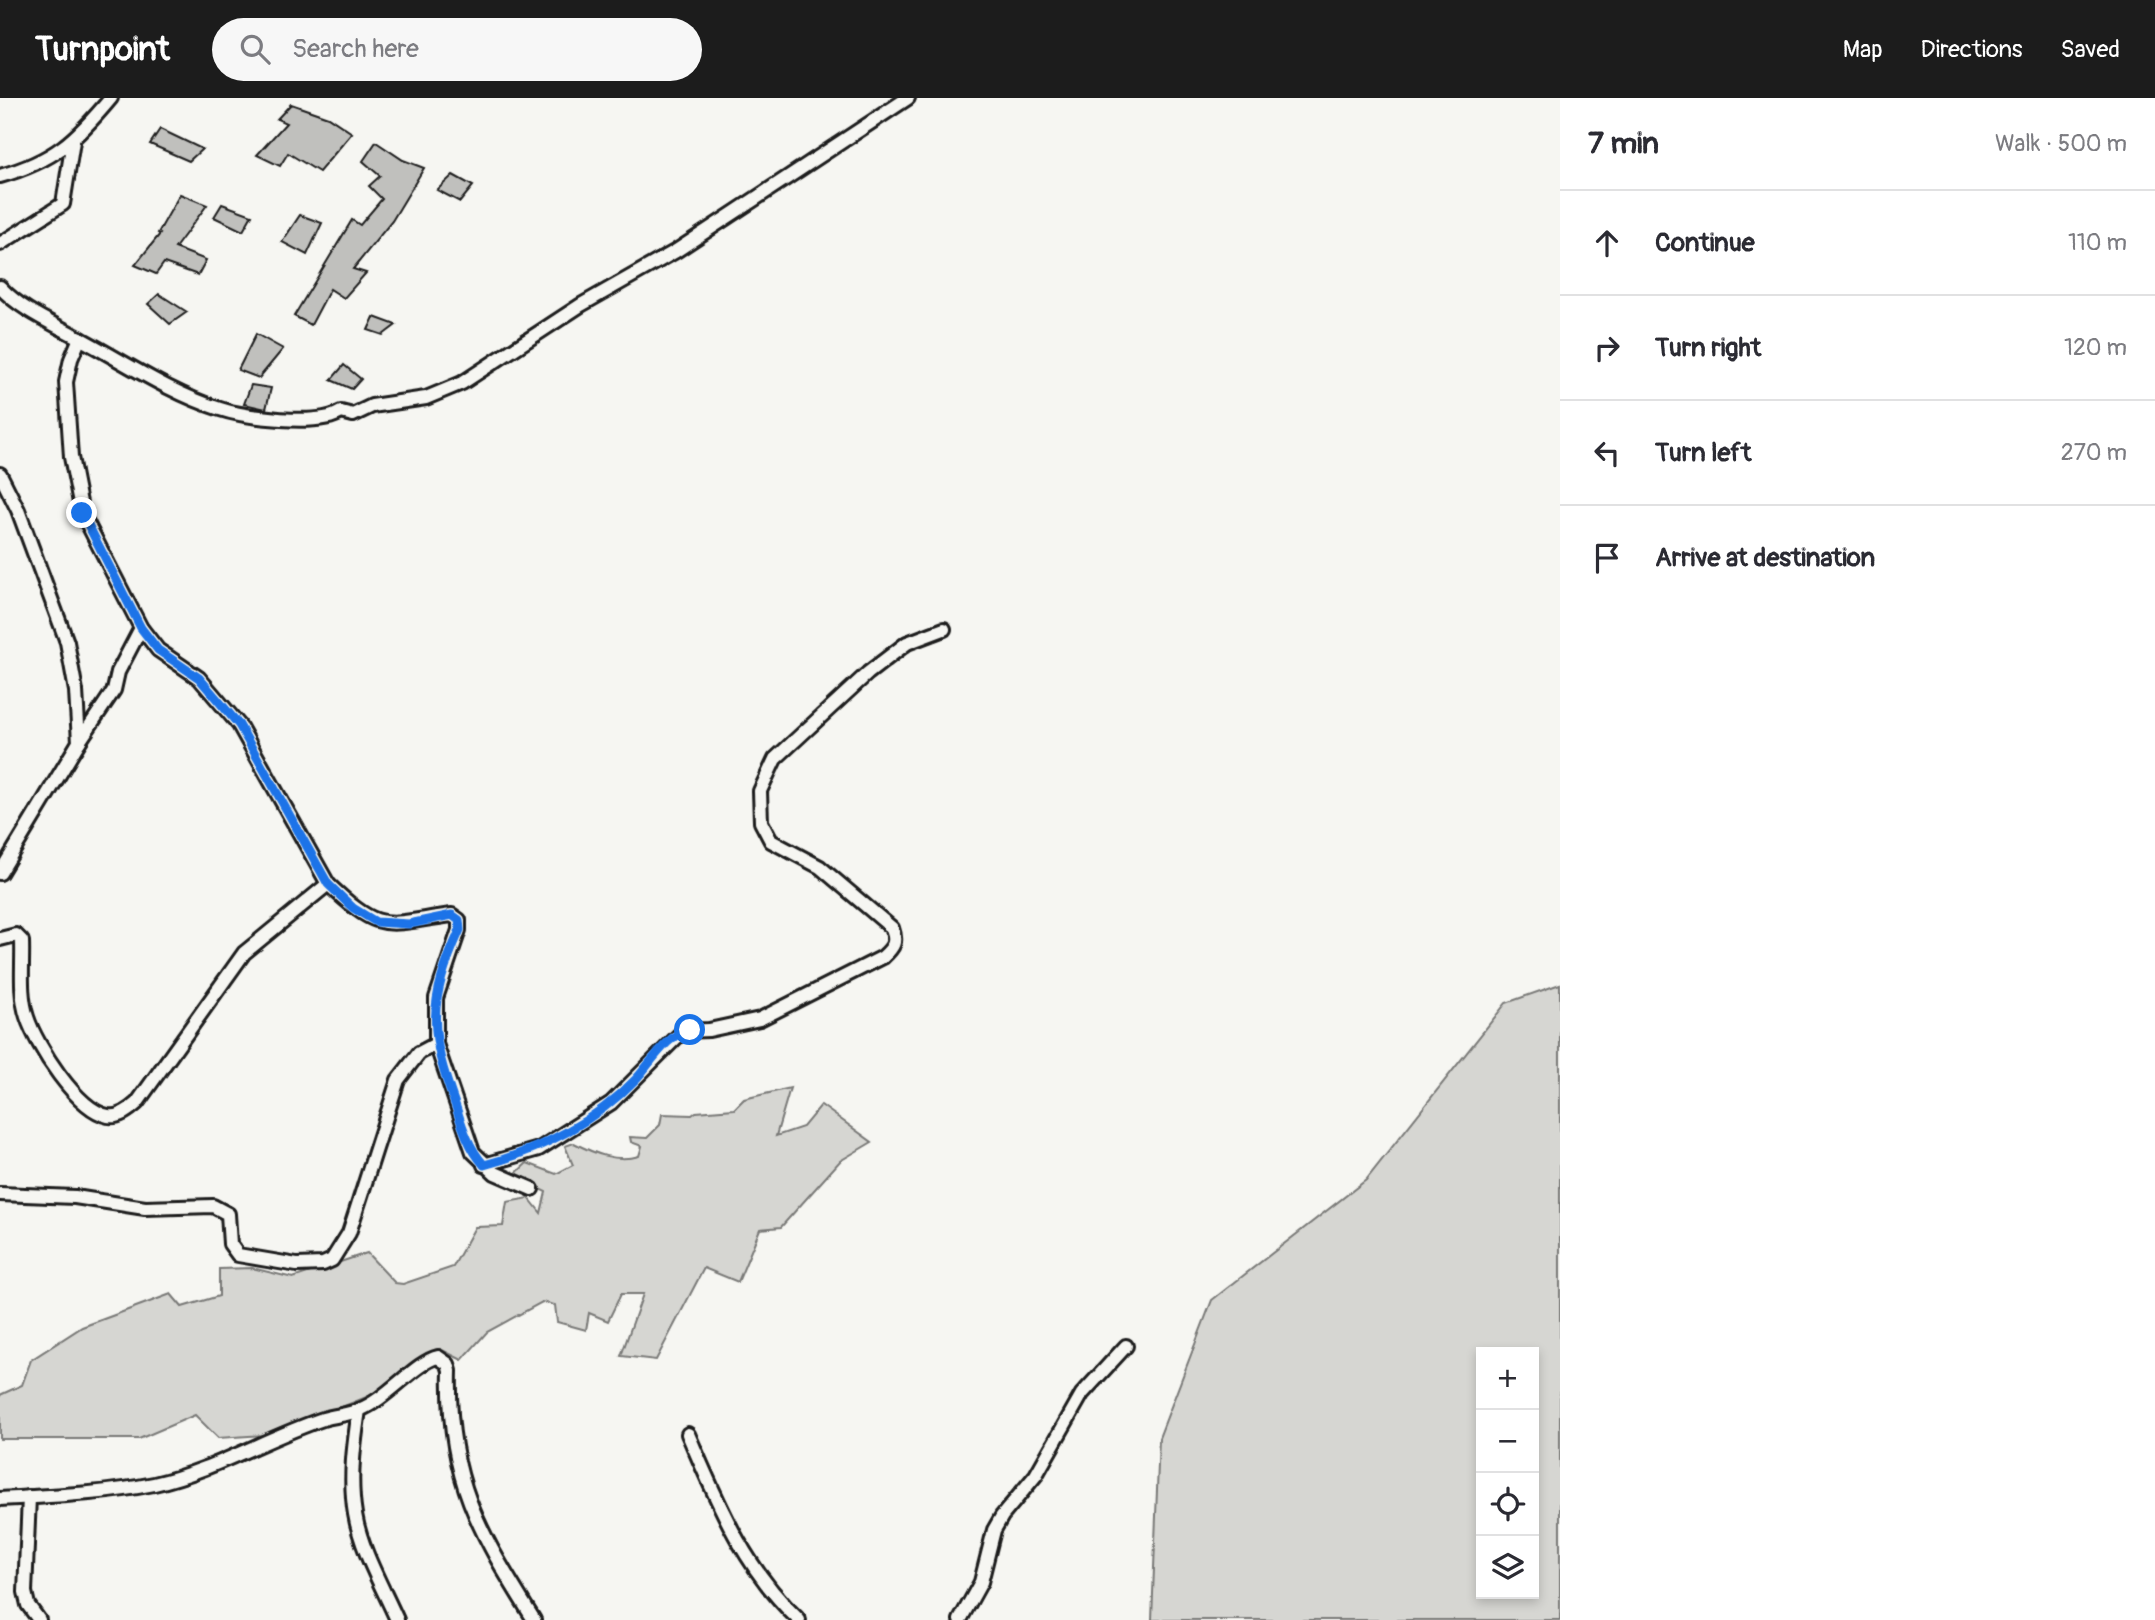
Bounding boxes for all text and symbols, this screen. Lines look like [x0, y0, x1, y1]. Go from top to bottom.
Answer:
search box [212, 18, 702, 81]
text: Turnpoint [35, 29, 170, 70]
icon: search [236, 30, 274, 68]
text: Search here [292, 33, 419, 65]
text: Map [1843, 35, 1883, 64]
text: Directions [1921, 35, 2022, 64]
text: Saved [2060, 35, 2120, 64]
text: 7 min [1588, 125, 1659, 162]
text: Walk · 500 m [1995, 129, 2127, 158]
icon: ahead [1588, 224, 1626, 262]
text: Continue [1655, 227, 1755, 259]
text: 110 m [2068, 228, 2127, 257]
icon: right [1588, 329, 1626, 367]
text: Turn right [1655, 332, 1761, 364]
text: 120 m [2064, 333, 2127, 362]
icon: left [1588, 434, 1626, 472]
text: Turn left [1655, 437, 1751, 469]
text: 270 m [2061, 438, 2127, 467]
route end [66, 497, 97, 528]
icon: arrive [1588, 539, 1626, 577]
text: Arrive at destination [1655, 542, 1875, 574]
route start [674, 1014, 705, 1045]
map controls [1476, 1347, 1539, 1599]
button: + [1476, 1347, 1539, 1410]
button: − [1476, 1410, 1539, 1473]
button: locate [1476, 1473, 1539, 1536]
button: layers [1476, 1536, 1539, 1599]

